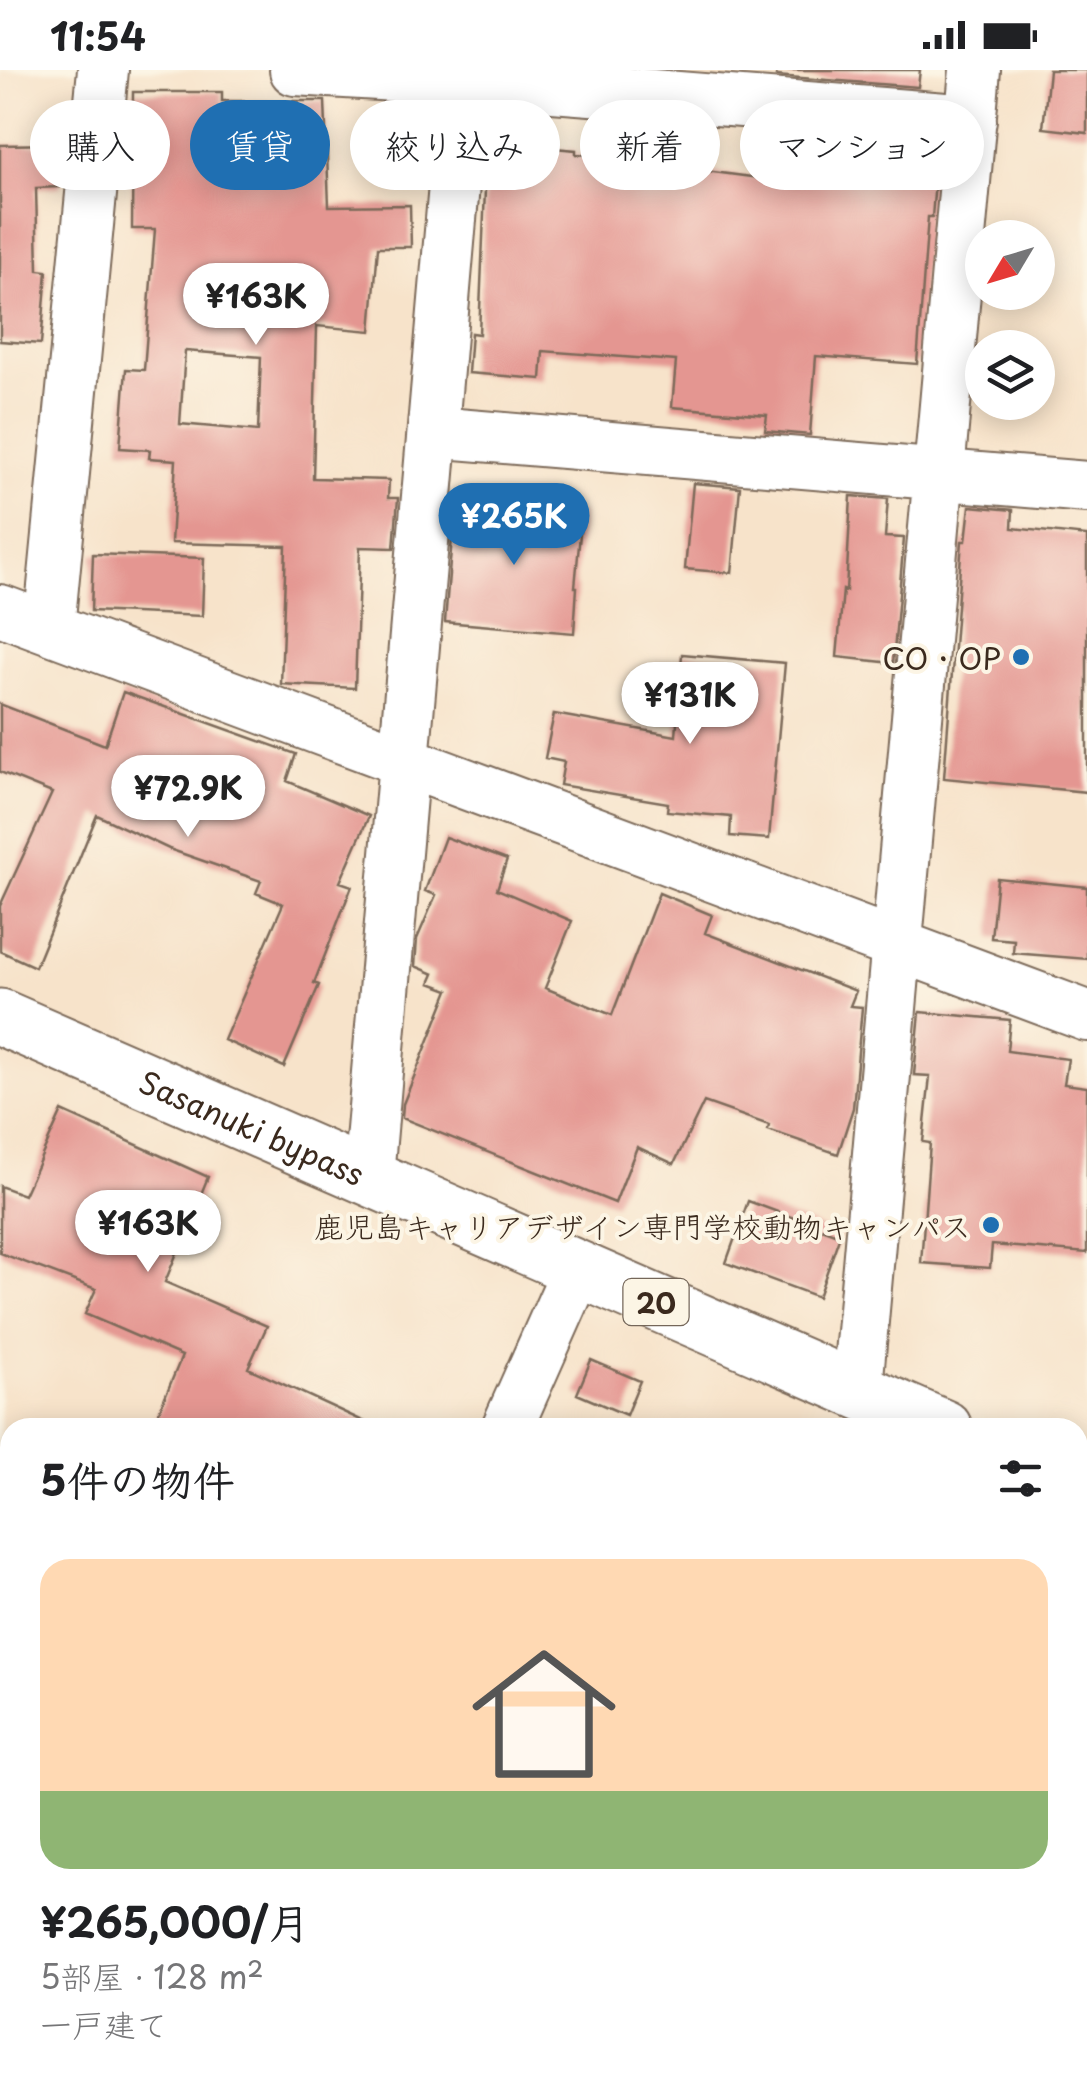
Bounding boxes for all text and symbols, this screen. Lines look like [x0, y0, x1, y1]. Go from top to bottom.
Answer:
text: 11:54 [50, 7, 146, 64]
chip: 購入 [30, 100, 170, 190]
chip: 賃貸 [190, 100, 330, 190]
chip: 絞り込み [350, 100, 560, 190]
chip: 新着 [580, 100, 720, 190]
chip: マンション [740, 100, 984, 190]
north arrow [965, 220, 1055, 310]
map controls [965, 220, 1055, 420]
pin: ¥163K [186, 263, 326, 348]
text: ¥163K [205, 271, 307, 319]
button: layers [965, 330, 1055, 420]
pin: ¥265K [444, 483, 584, 568]
text: ¥265K [461, 491, 567, 539]
place label: CO・OP [882, 635, 1001, 680]
marker: CO・OP [1010, 646, 1032, 668]
pin: ¥131K [620, 662, 760, 747]
text: ¥131K [643, 670, 737, 718]
pin: ¥72.9K [107, 755, 269, 840]
text: ¥72.9K [133, 763, 243, 811]
street label: Sasanuki bypass [133, 1058, 372, 1196]
pin: ¥163K [78, 1190, 218, 1275]
text: ¥163K [97, 1198, 199, 1246]
place label: 鹿児島キャリアデザイン専門学校動物キャンパス [314, 1203, 971, 1248]
marker: 鹿児島キャリアデザイン専門学校動物キャンパス [980, 1214, 1002, 1236]
road number: 20 [624, 1279, 688, 1325]
text: 5件の物件 [40, 1447, 235, 1510]
icon: filters [993, 1451, 1048, 1506]
icon: home [454, 1624, 634, 1804]
text: ¥265,000/月 [40, 1889, 310, 1952]
text: 5部屋 · 128 m² [40, 1952, 264, 2000]
text: 一戸建て [40, 2000, 168, 2048]

